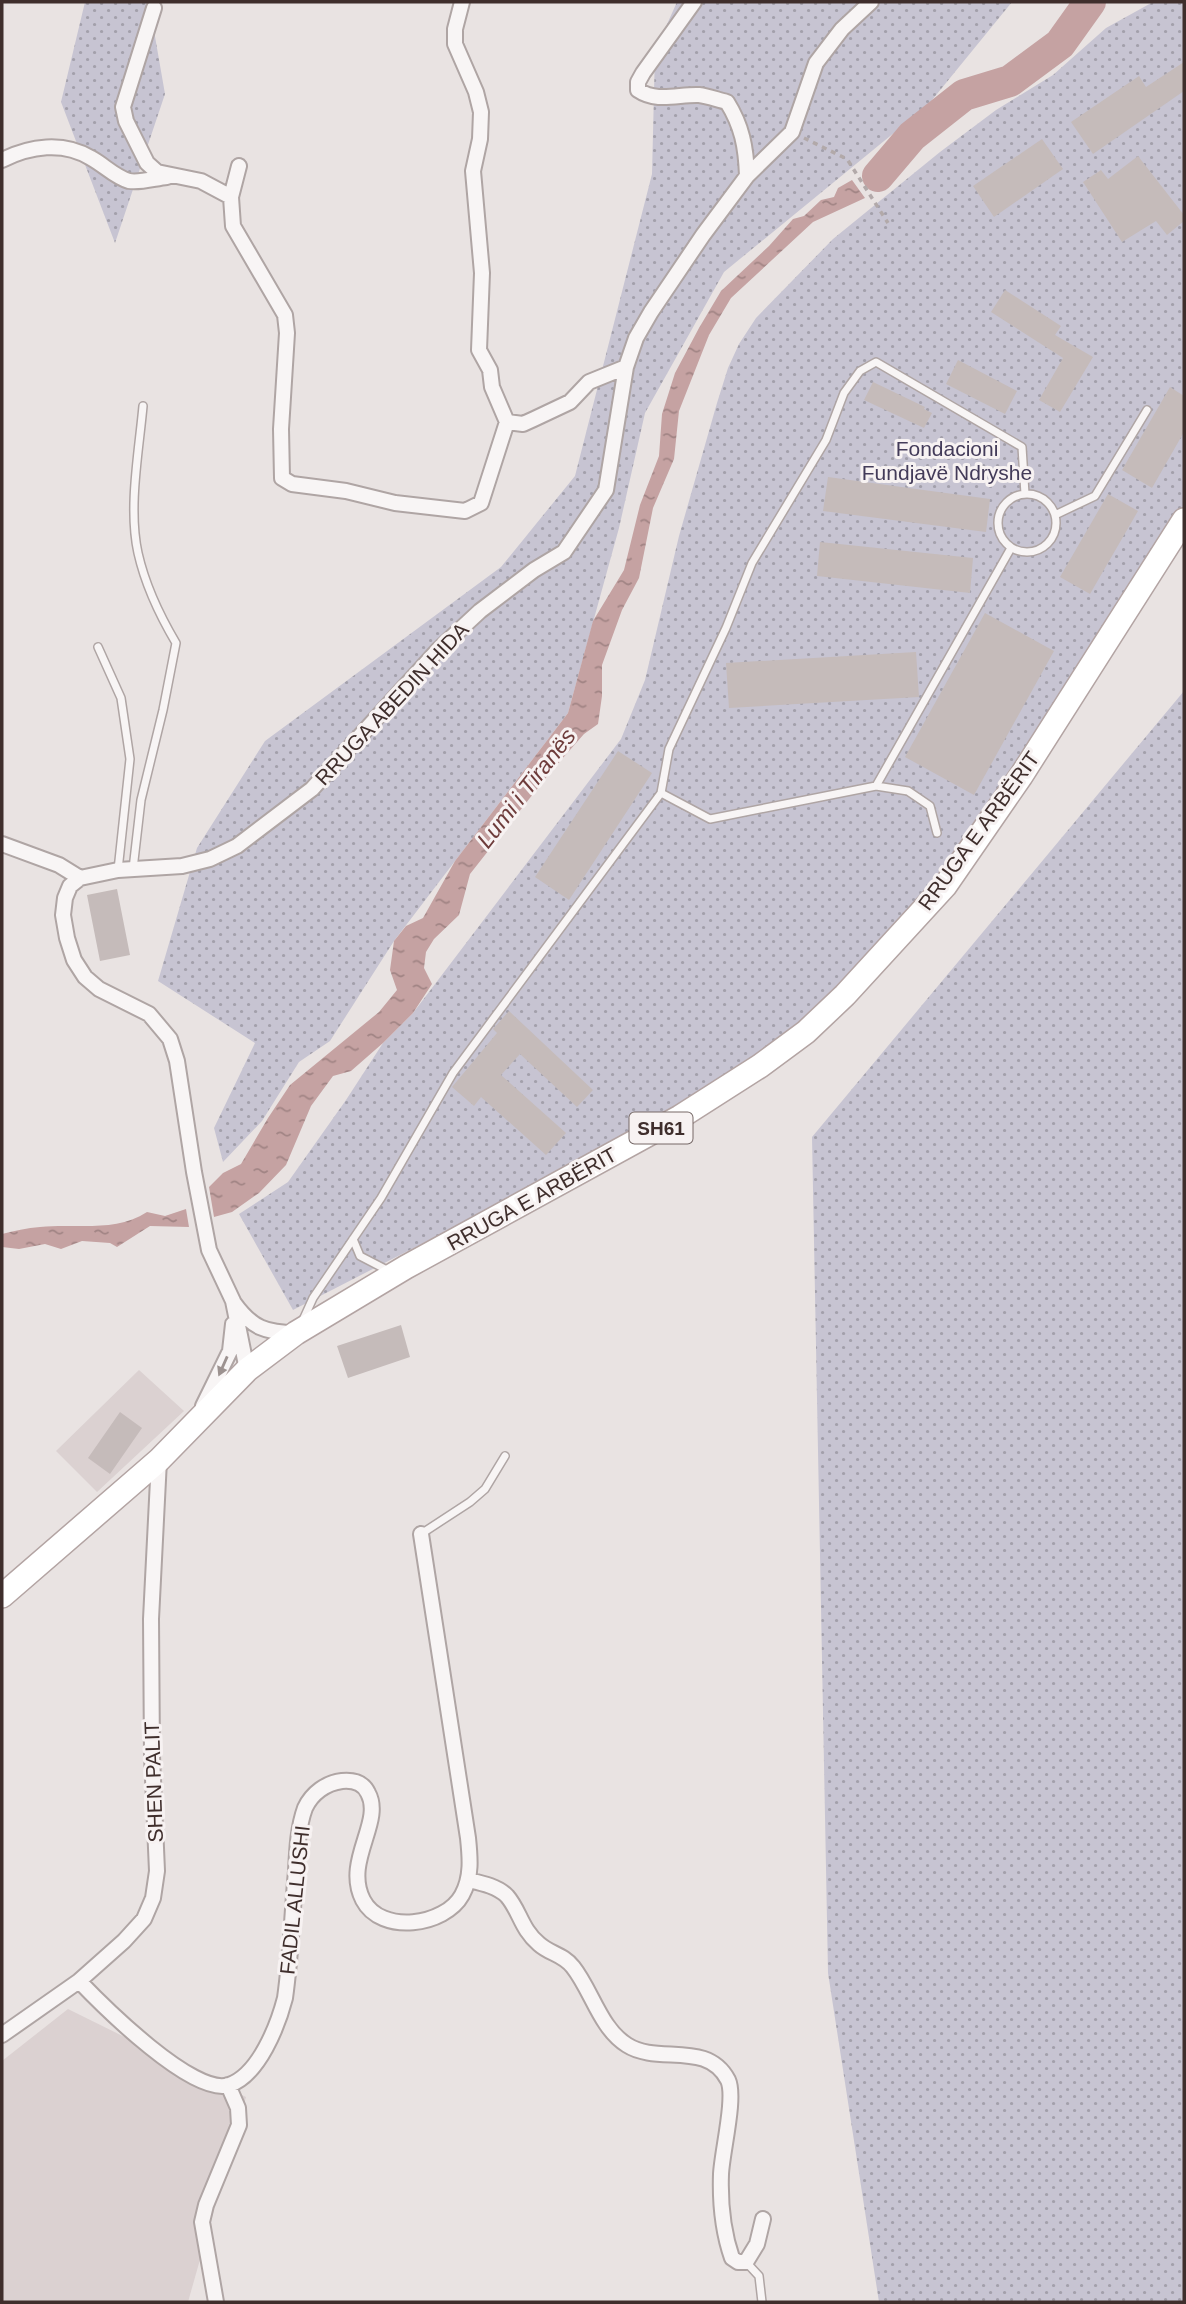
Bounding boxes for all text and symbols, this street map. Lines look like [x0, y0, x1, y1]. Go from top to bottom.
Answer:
park label: Fondacioni Fundjavë Ndryshe [862, 437, 1032, 484]
street label: RRUGA ABEDIN HIDA [310, 618, 473, 790]
water label: Lumi i Tiranës [471, 723, 581, 853]
street label: RRUGA E ARBËRIT [913, 747, 1044, 914]
road number: SH61 [630, 1112, 692, 1144]
street label: RRUGA E ARBËRIT [443, 1142, 621, 1255]
one-way arrow [217, 1356, 229, 1376]
street label: SHEN PALIT [140, 1721, 167, 1843]
street label: FADIL ALLUSHI [275, 1824, 314, 1976]

